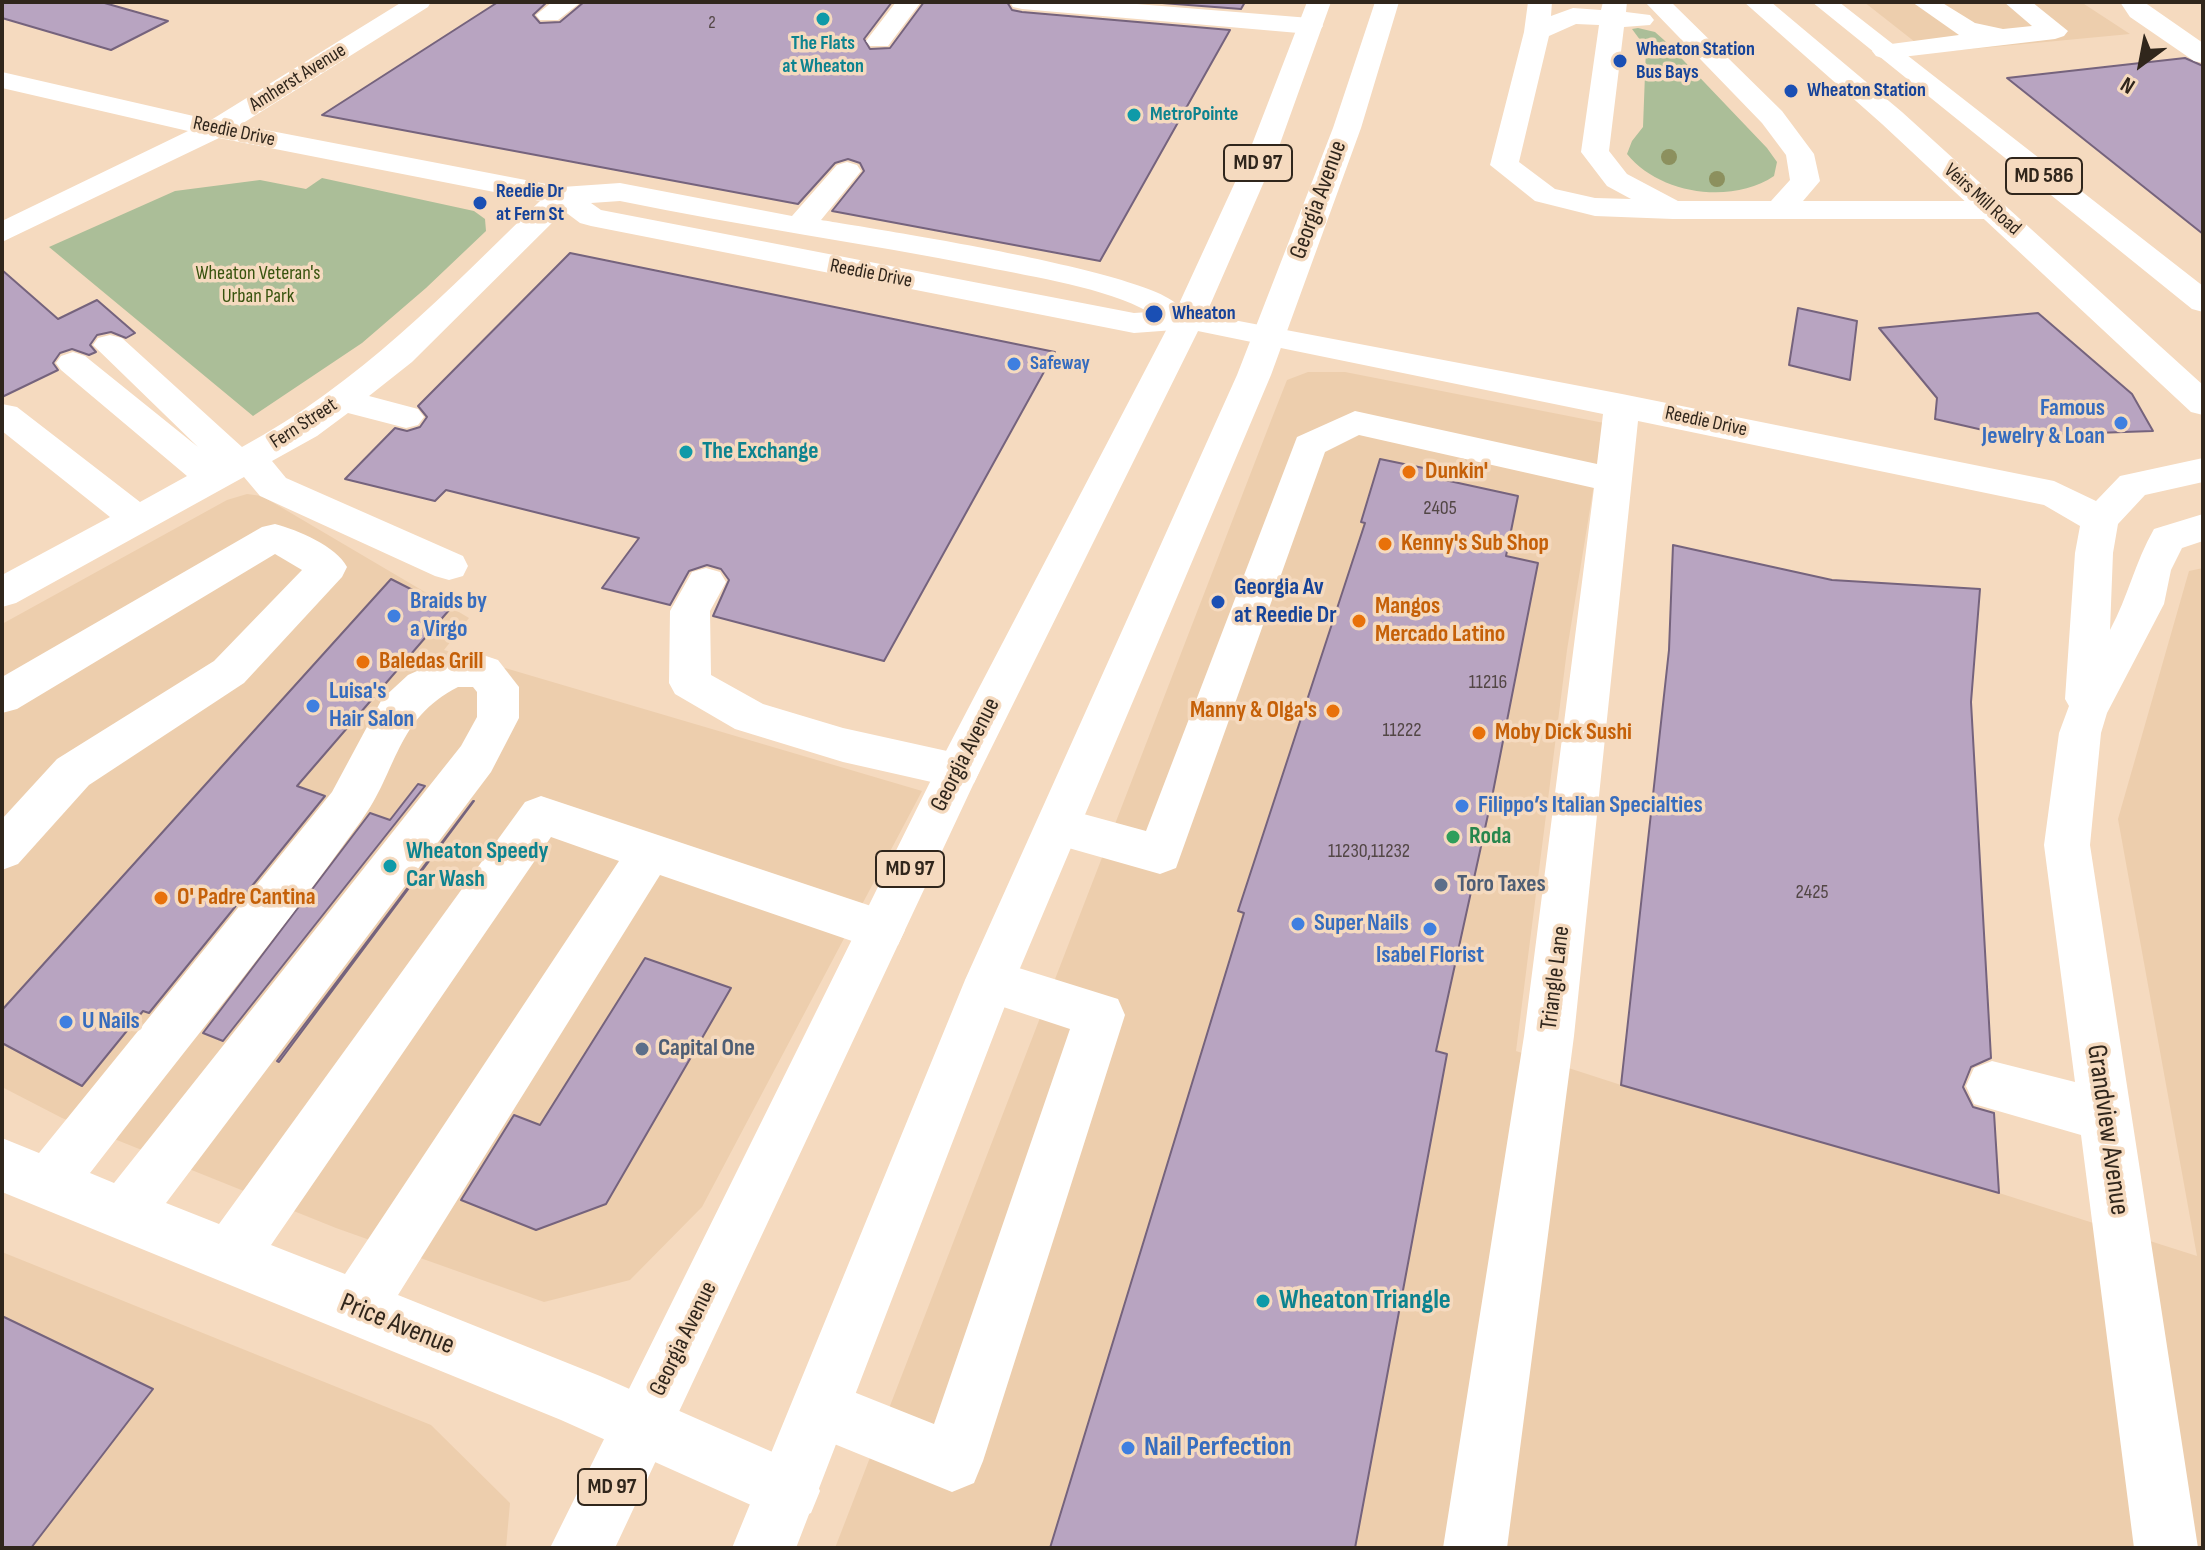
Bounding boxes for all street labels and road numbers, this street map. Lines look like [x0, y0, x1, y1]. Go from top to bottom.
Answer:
street label: Amherst Avenue [245, 39, 351, 117]
street label: Reedie Drive [191, 112, 277, 152]
street label: Georgia Avenue [1284, 137, 1354, 263]
road number: MD 97 [1224, 145, 1292, 181]
road number: MD 586 [2006, 158, 2082, 194]
street label: Veirs Mill Road [1938, 159, 2026, 241]
street label: Reedie Drive [828, 254, 914, 294]
street label: Fern Street [266, 394, 342, 454]
street label: Reedie Drive [1663, 402, 1749, 442]
street label: Georgia Avenue [925, 693, 1007, 817]
road number: MD 97 [876, 851, 944, 887]
street label: Triangle Lane [1535, 924, 1577, 1032]
street label: Grandview Avenue [2078, 1043, 2136, 1217]
street label: Georgia Avenue [644, 1277, 724, 1401]
street label: Price Avenue [335, 1287, 459, 1363]
road number: MD 97 [578, 1469, 646, 1505]

